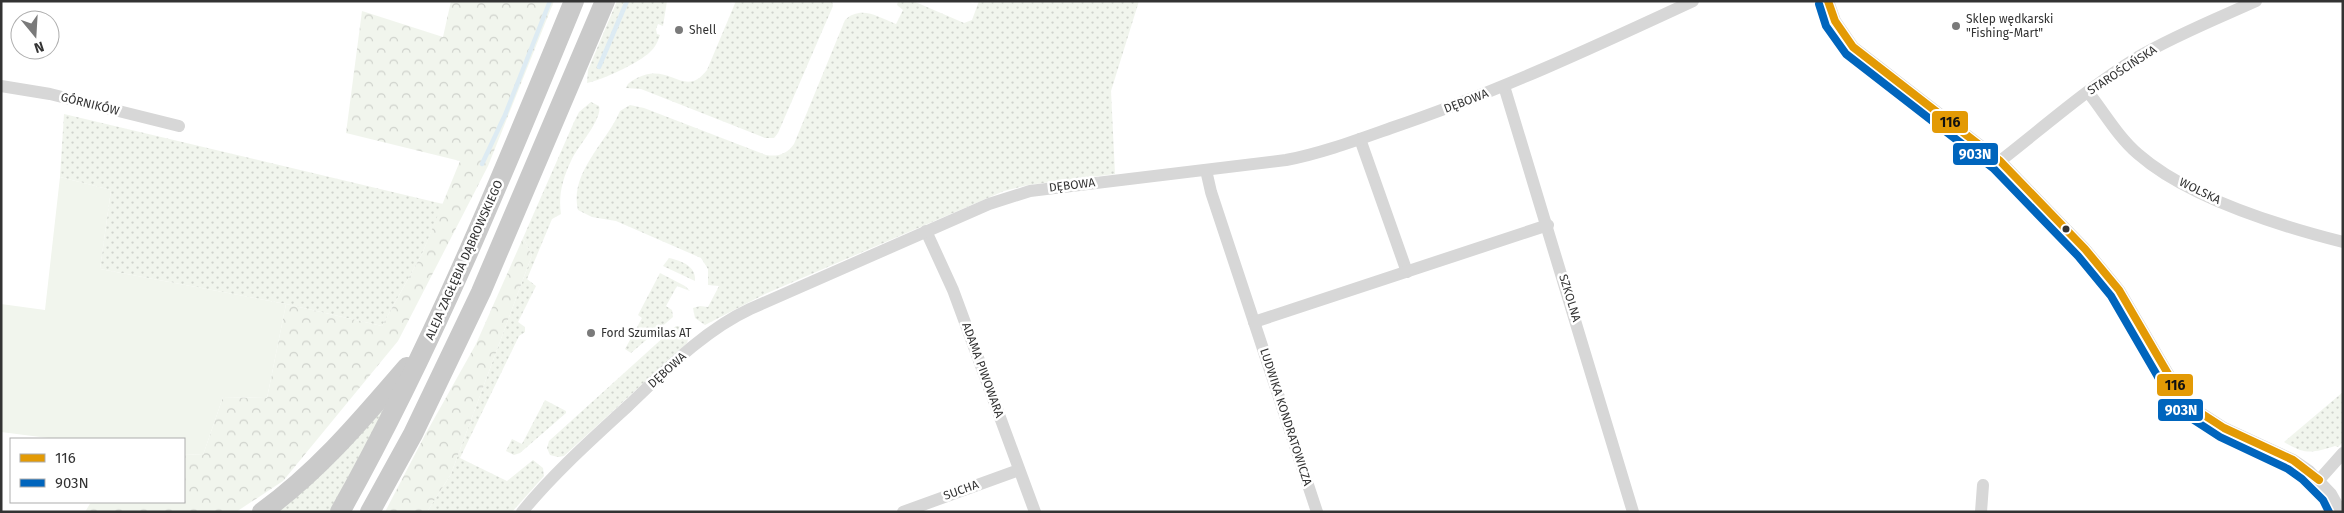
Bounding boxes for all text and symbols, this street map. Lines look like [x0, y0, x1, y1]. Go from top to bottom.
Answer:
north arrow [10, 10, 60, 60]
place label: Sklep wędkarski "Fishing-Mart" [1966, 12, 2053, 40]
marker: Sklep wędkarski "Fishing-Mart" [1950, 20, 1962, 32]
place label: Shell [689, 23, 717, 37]
marker: Shell [673, 24, 685, 36]
text: N [32, 37, 46, 56]
street label: STAROŚCIŃSKA [2084, 42, 2159, 98]
street label: DĘBOWA [1442, 86, 1490, 116]
street label: GÓRNIKÓW [59, 89, 121, 118]
line badge: 116 [1931, 110, 1969, 134]
text: 116 [1940, 114, 1960, 131]
line badge: 903N [1952, 142, 1999, 166]
text: 903N [1959, 146, 1991, 163]
street label: DĘBOWA [1048, 175, 1096, 195]
street label: WOLSKA [2177, 175, 2223, 207]
street label: ALEJA ZAGŁĘBIA DĄBROWSKIEGO [422, 178, 506, 342]
unlabelled marker [2061, 224, 2071, 234]
street label: SZKOLNA [1556, 273, 1584, 324]
street label: ADAMA PIWOWARA [959, 320, 1007, 420]
place label: Ford Szumilas AT [601, 326, 692, 340]
marker: Ford Szumilas AT [585, 327, 597, 339]
street label: LUDWIKA KONDRATOWICZA [1257, 346, 1315, 488]
street label: DĘBOWA [645, 349, 689, 391]
line badge: 116 [2156, 373, 2194, 397]
text: 116 [2165, 377, 2185, 394]
line badge: 903N [2157, 398, 2204, 422]
text: 903N [2165, 402, 2197, 419]
legend [10, 438, 185, 503]
text: 116 [55, 449, 76, 467]
text: 903N [55, 474, 89, 492]
street label: SUCHA [942, 477, 981, 503]

